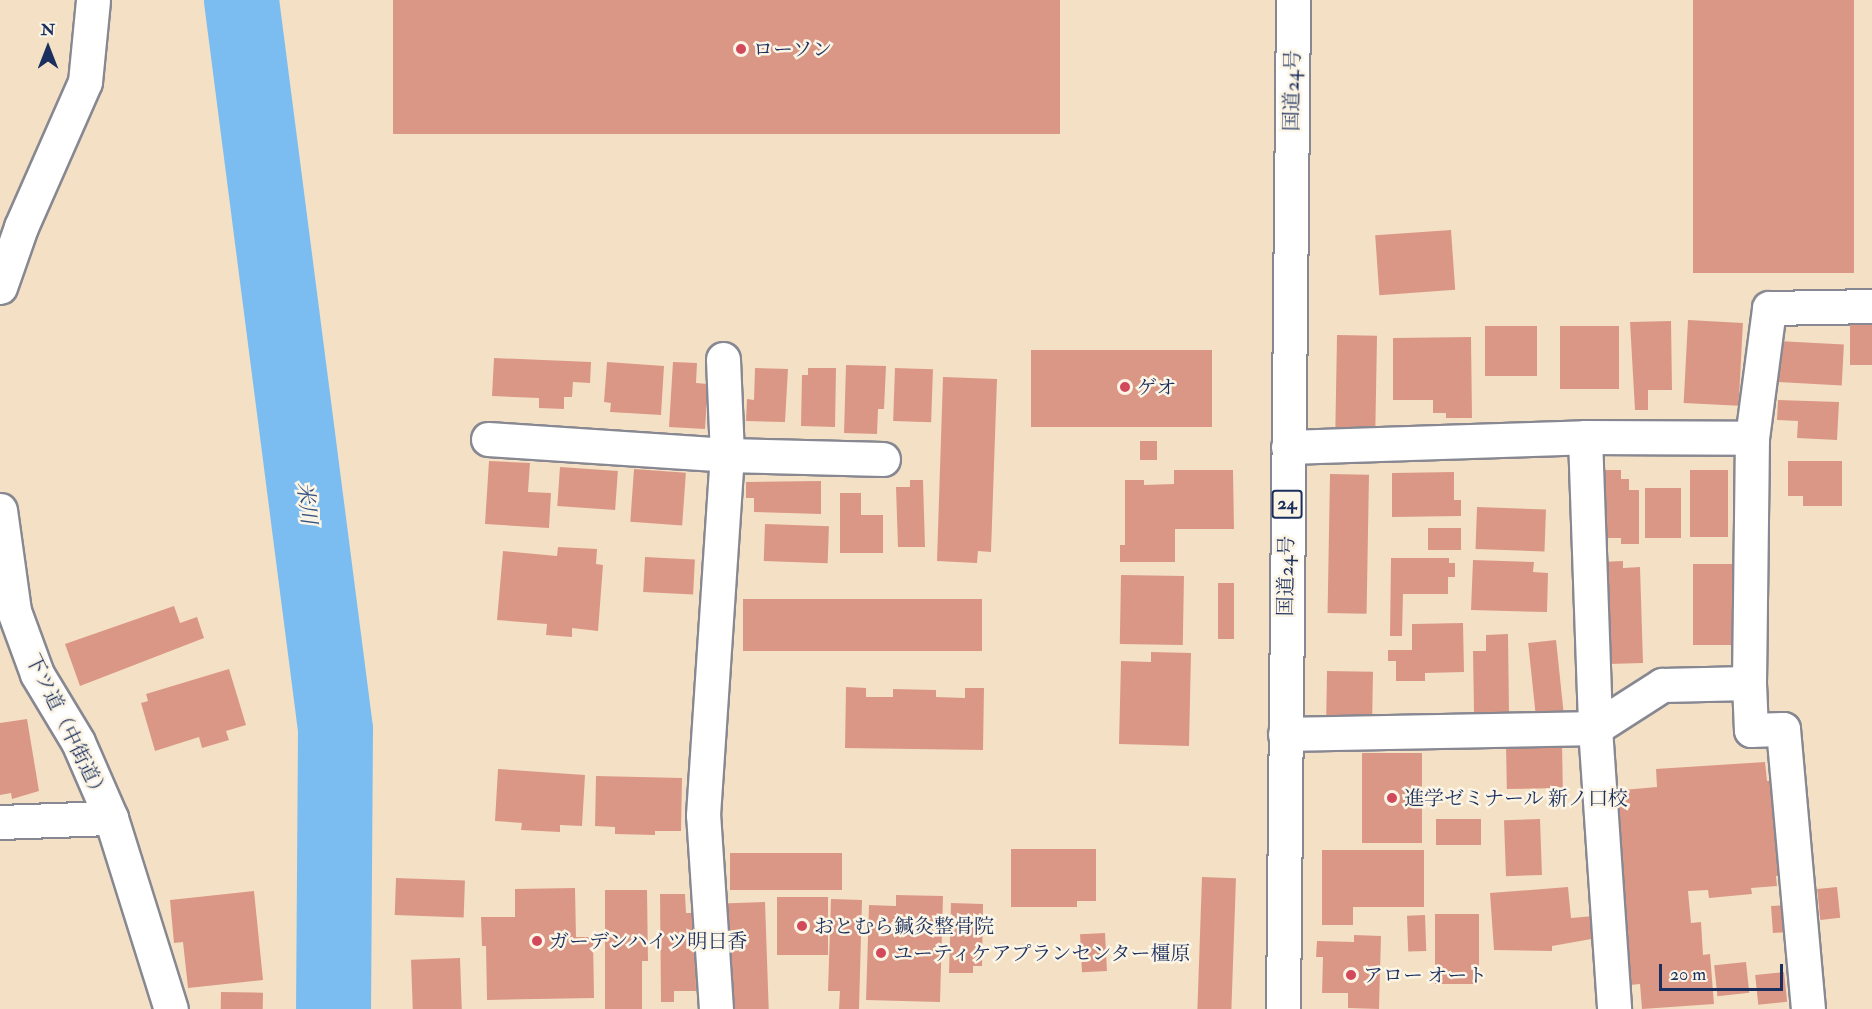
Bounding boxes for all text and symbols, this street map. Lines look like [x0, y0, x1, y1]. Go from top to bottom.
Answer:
north arrow [18, 18, 78, 78]
text: N [41, 20, 55, 40]
place label: ローソン [753, 37, 833, 61]
marker: ローソン [734, 42, 748, 56]
street label: 国道24号 [1279, 50, 1305, 132]
place label: ゲオ [1137, 375, 1177, 399]
marker: ゲオ [1118, 380, 1132, 394]
water label: 米川 [291, 481, 321, 525]
road number: 24 [1270, 489, 1304, 519]
street label: 国道24号 [1273, 535, 1299, 617]
street label: 下ツ道（中街道） [21, 650, 113, 804]
place label: 進学ゼミナール 新ノ口校 [1404, 786, 1628, 810]
marker: 進学ゼミナール 新ノ口校 [1385, 791, 1399, 805]
place label: おとむら鍼灸整骨院 [814, 914, 994, 938]
marker: おとむら鍼灸整骨院 [795, 919, 809, 933]
place label: ガーデンハイツ明日香 [549, 929, 749, 953]
marker: ガーデンハイツ明日香 [530, 934, 544, 948]
place label: ユーティケアプランセンター橿原 [893, 941, 1193, 965]
marker: ユーティケアプランセンター橿原 [874, 946, 888, 960]
scale bar [1662, 952, 1786, 990]
place label: アロー オート [1363, 963, 1487, 987]
text: 20 m [1670, 963, 1706, 986]
marker: アロー オート [1344, 968, 1358, 982]

